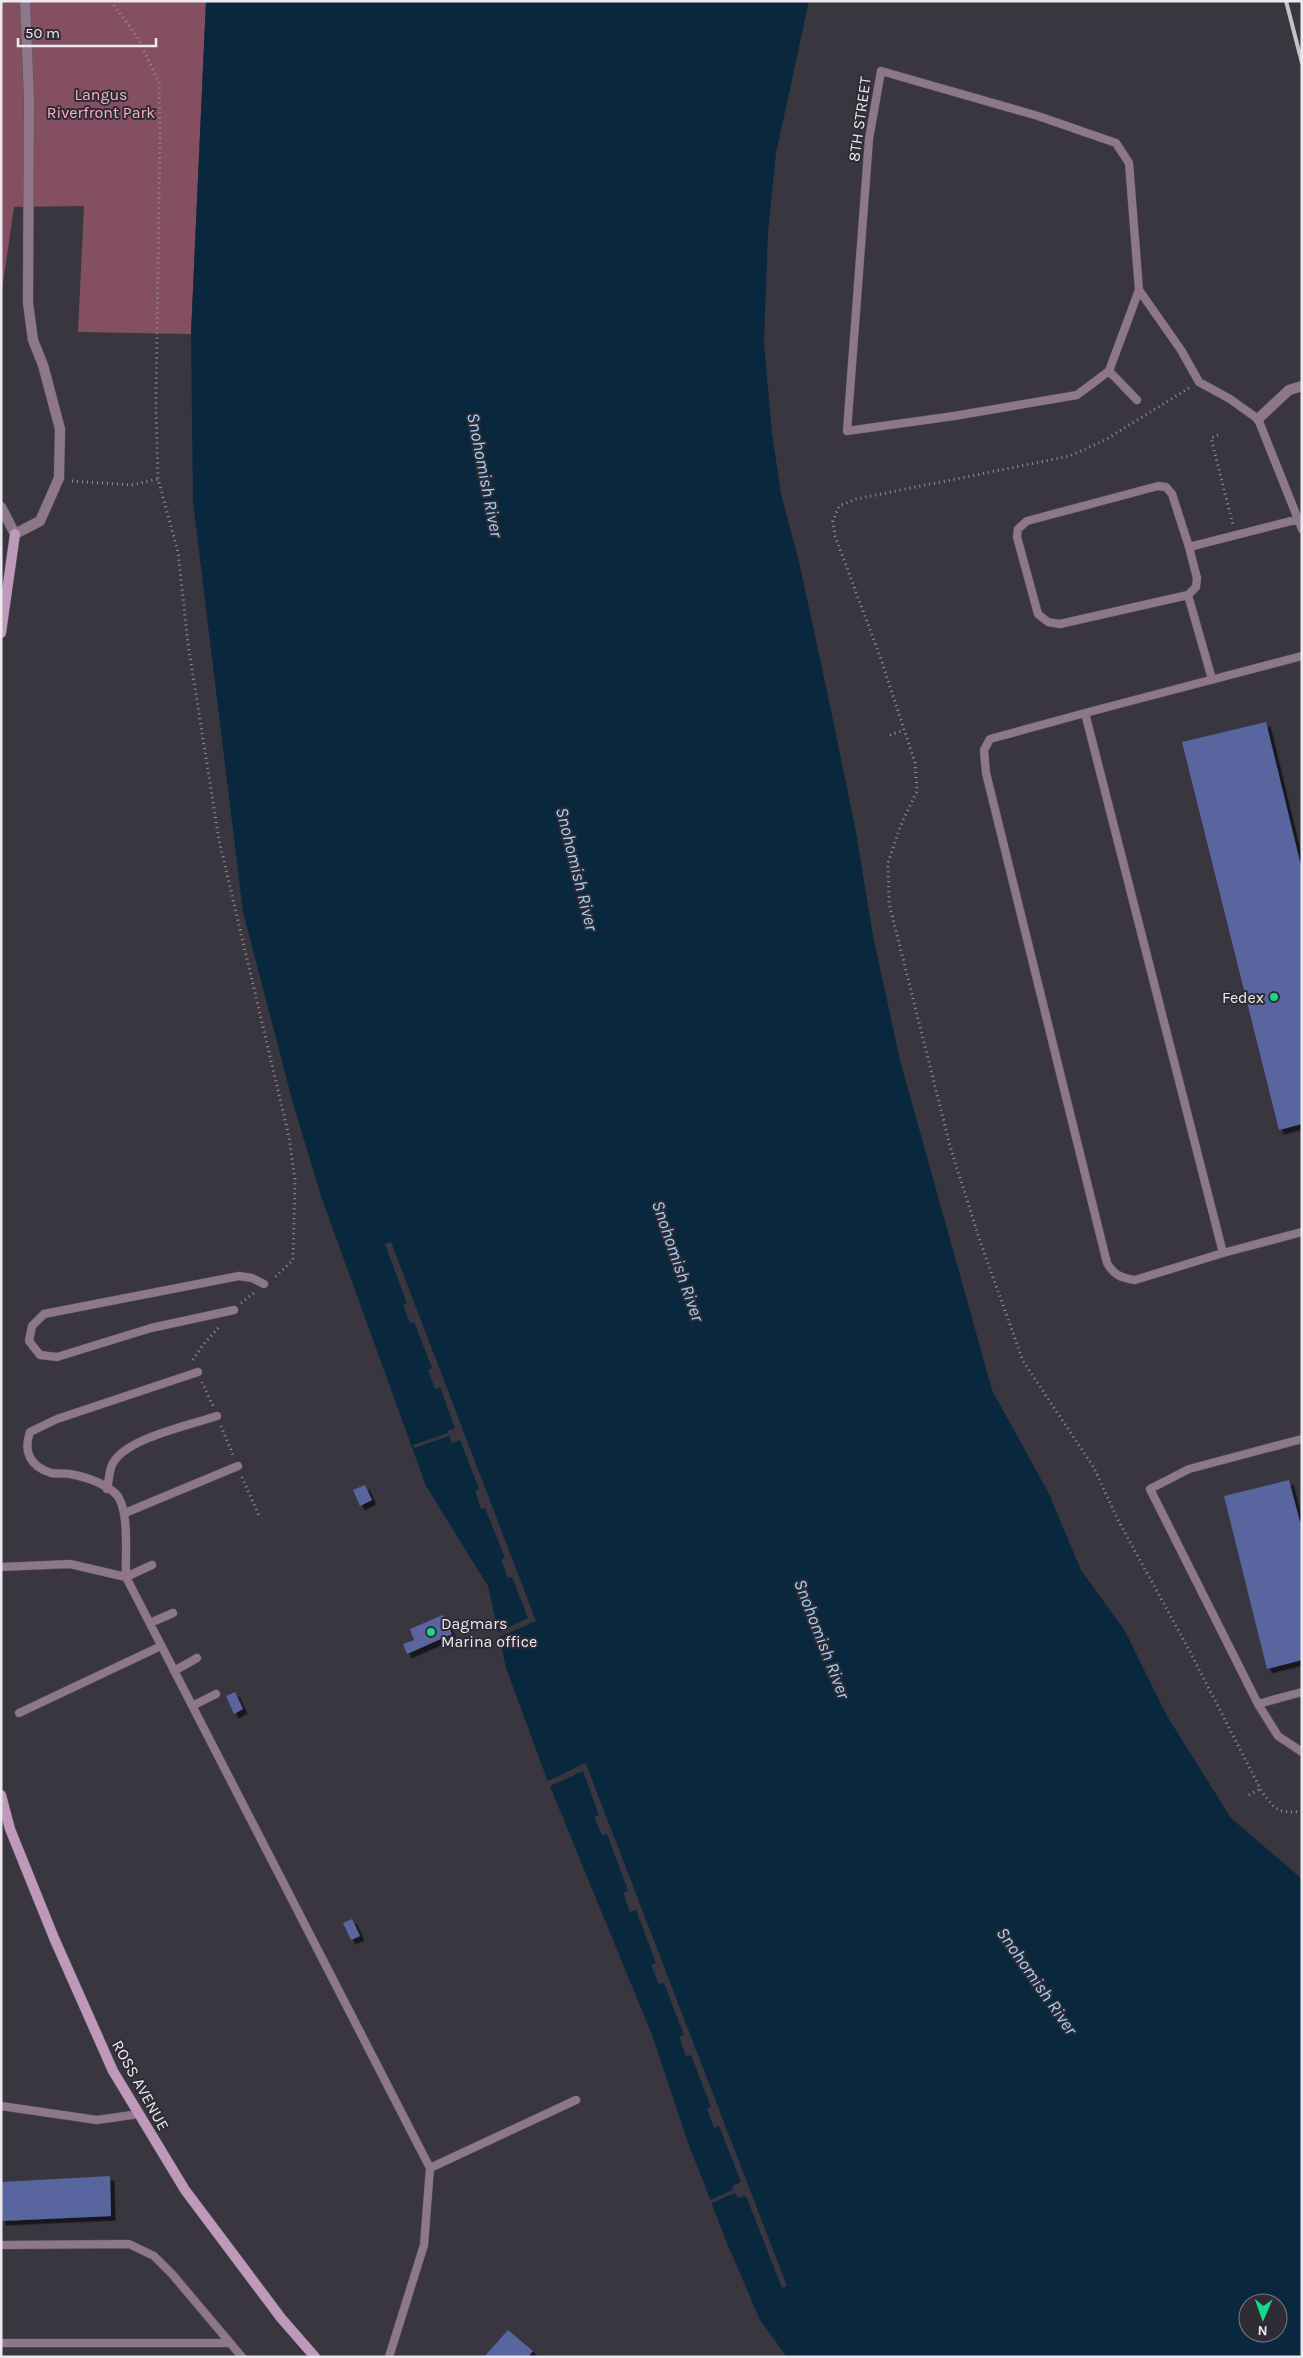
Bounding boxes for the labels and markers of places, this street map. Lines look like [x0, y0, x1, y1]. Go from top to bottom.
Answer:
place label: Fedex [1222, 988, 1264, 1007]
marker: Fedex [1268, 991, 1280, 1003]
place label: Dagmars Marina office [441, 1614, 537, 1651]
marker: Dagmars Marina office [425, 1626, 437, 1638]

